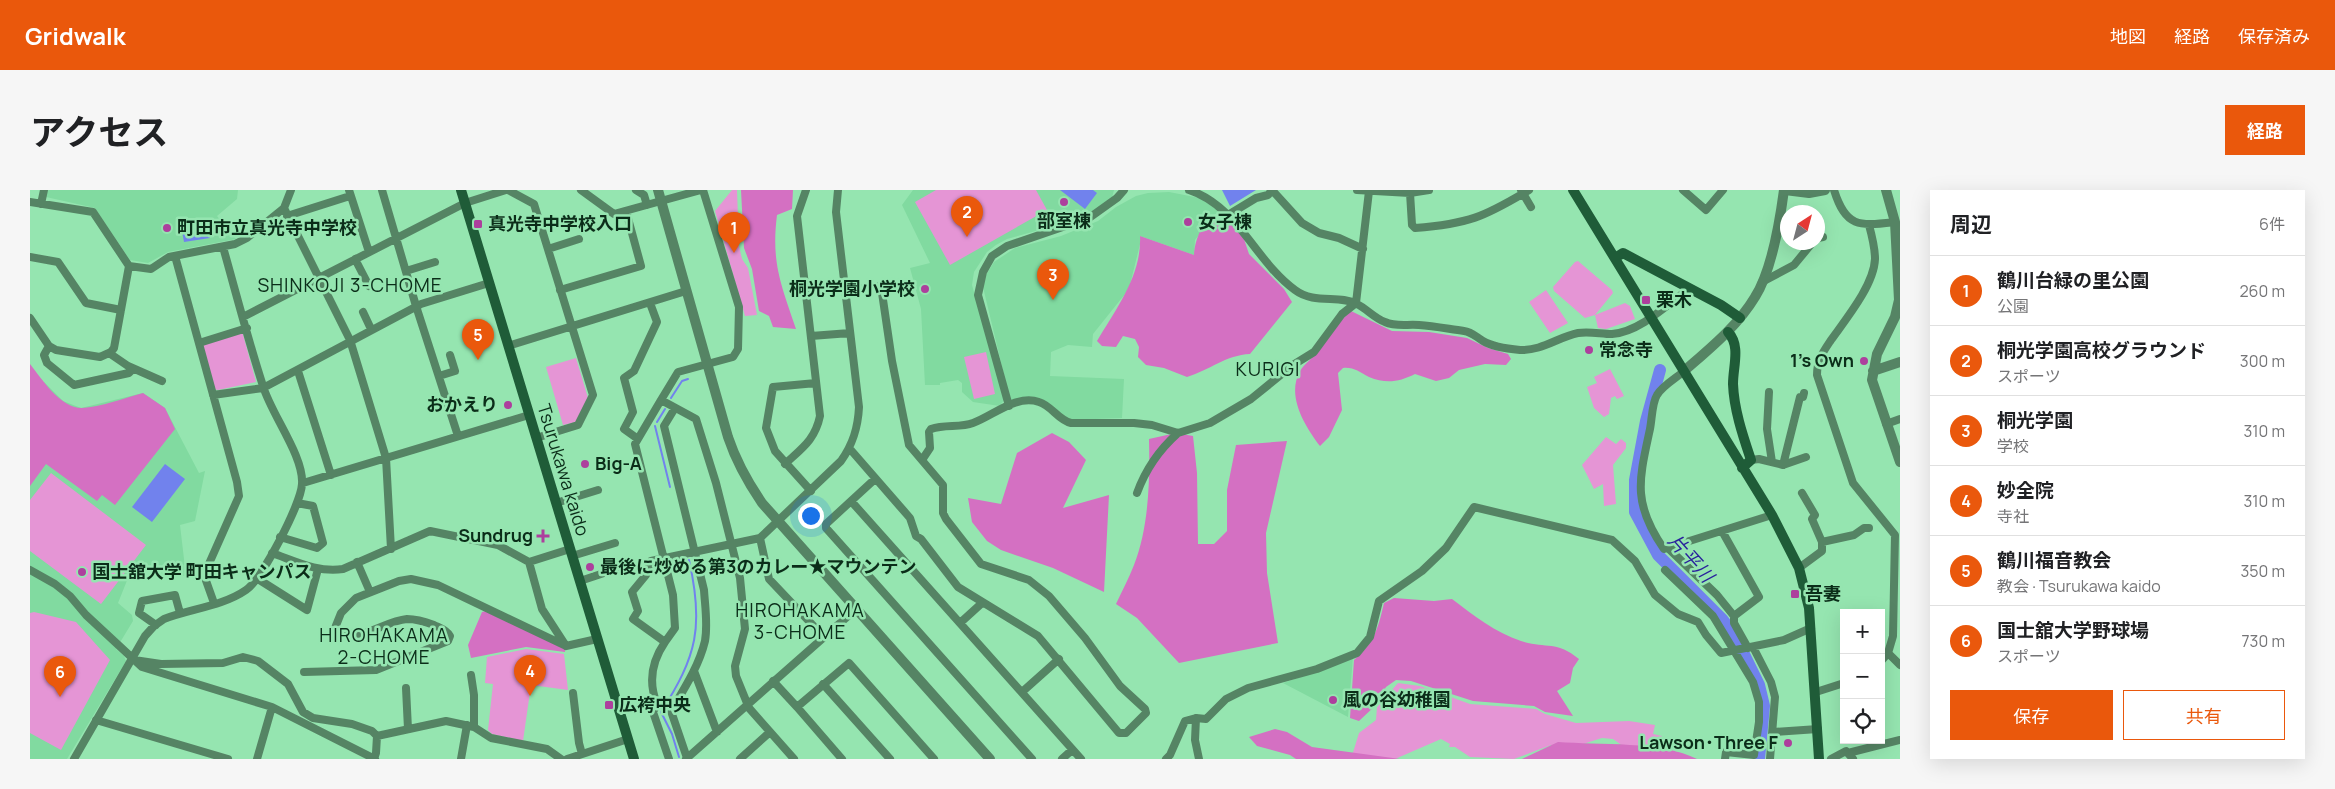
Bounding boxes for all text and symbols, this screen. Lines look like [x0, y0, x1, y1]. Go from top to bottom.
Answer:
text: Gridwalk [25, 19, 126, 52]
text: 地図 [2110, 24, 2146, 48]
text: 経路 [2174, 24, 2210, 48]
text: 保存済み [2238, 24, 2310, 48]
button: 経路 [2225, 105, 2305, 155]
text: アクセス [30, 108, 168, 156]
pin: 2 [951, 196, 983, 237]
marker: 部室棟 [1058, 196, 1070, 208]
north arrow [1780, 205, 1825, 250]
place label: 部室棟 [1037, 208, 1091, 232]
place label: 女子棟 [1198, 209, 1252, 233]
text: 周辺 [1950, 210, 1992, 238]
place label: 真光寺中学校入口 [488, 211, 632, 235]
pin: 1 [718, 212, 750, 253]
text: 6件 [2259, 213, 2285, 235]
place label: 町田市立真光寺中学校 [177, 215, 357, 239]
marker: 女子棟 [1182, 216, 1194, 228]
marker: 真光寺中学校入口 [472, 218, 484, 230]
marker: 町田市立真光寺中学校 [161, 222, 173, 234]
pin: 3 [1037, 259, 1069, 300]
text: 鶴川台緑の里公園 [1997, 267, 2149, 293]
district label: SHINKOJI 3-CHOME [257, 272, 443, 298]
place label: 桐光学園小学校 [789, 276, 915, 300]
text: 1 [1962, 280, 1970, 302]
text: 260 m [2239, 280, 2285, 302]
marker: 桐光学園小学校 [919, 283, 931, 295]
place label: 栗木 [1656, 287, 1692, 311]
marker: 栗木 [1640, 294, 1652, 306]
text: 公園 [1997, 295, 2029, 317]
pin: 5 [462, 319, 494, 360]
place label: 常念寺 [1599, 337, 1653, 361]
text: 桐光学園高校グラウンド [1997, 337, 2206, 363]
marker: 常念寺 [1583, 344, 1595, 356]
place label: 1's Own [1790, 348, 1854, 372]
text: 2 [1961, 350, 1971, 372]
text: 300 m [2240, 350, 2285, 372]
marker: 1's Own [1858, 355, 1870, 367]
district label: KURIGI [1236, 356, 1300, 382]
text: スポーツ [1997, 365, 2061, 387]
place label: おかえり [426, 392, 498, 416]
marker: おかえり [502, 399, 514, 411]
street label: Tsurukawa kaido [532, 401, 595, 539]
text: 桐光学園 [1997, 407, 2073, 433]
text: 3 [1961, 420, 1971, 442]
text: 310 m [2243, 420, 2285, 442]
text: 学校 [1997, 435, 2029, 457]
place label: Big-A [595, 451, 642, 475]
marker: Big-A [579, 458, 591, 470]
text: 妙全院 [1997, 477, 2054, 503]
text: 4 [1961, 490, 1971, 512]
text: 310 m [2243, 490, 2285, 512]
your location [798, 503, 824, 529]
text: 寺社 [1997, 505, 2029, 527]
place label: Sundrug [458, 523, 533, 547]
water label: 片平川 [1662, 528, 1721, 589]
marker: Sundrug [537, 530, 549, 542]
text: 鶴川福音教会 [1997, 547, 2111, 573]
place label: 最後に炒める第3のカレー★マウンテン [600, 554, 916, 578]
place label: 国士舘大学 町田キャンパス [92, 559, 312, 583]
text: 5 [1961, 560, 1971, 582]
text: 350 m [2240, 560, 2285, 582]
marker: 最後に炒める第3のカレー★マウンテン [584, 561, 596, 573]
marker: 国士舘大学 町田キャンパス [76, 566, 88, 578]
text: 教会 · Tsurukawa kaido [1997, 575, 2161, 597]
place label: 吾妻 [1805, 581, 1841, 605]
marker: 吾妻 [1789, 588, 1801, 600]
district label: HIROHAKAMA 3-CHOME [735, 597, 865, 645]
map controls [1840, 609, 1885, 744]
button: + [1840, 609, 1885, 654]
text: 国士舘大学野球場 [1997, 617, 2149, 643]
district label: HIROHAKAMA 2-CHOME [319, 622, 449, 670]
text: 6 [1961, 630, 1971, 652]
text: 730 m [2242, 630, 2285, 652]
text: スポーツ [1997, 645, 2061, 667]
button: − [1840, 654, 1885, 699]
pin: 4 [514, 655, 546, 696]
pin: 6 [44, 656, 76, 697]
place label: 風の谷幼稚園 [1343, 687, 1451, 711]
button: 保存 [1950, 690, 2113, 740]
button: 共有 [2123, 690, 2285, 740]
place label: 広袴中央 [619, 692, 691, 716]
marker: 風の谷幼稚園 [1327, 694, 1339, 706]
marker: 広袴中央 [603, 699, 615, 711]
button: locate [1840, 699, 1885, 744]
place label: Lawson･Three F [1639, 730, 1779, 754]
marker: Lawson･Three F [1782, 737, 1794, 749]

